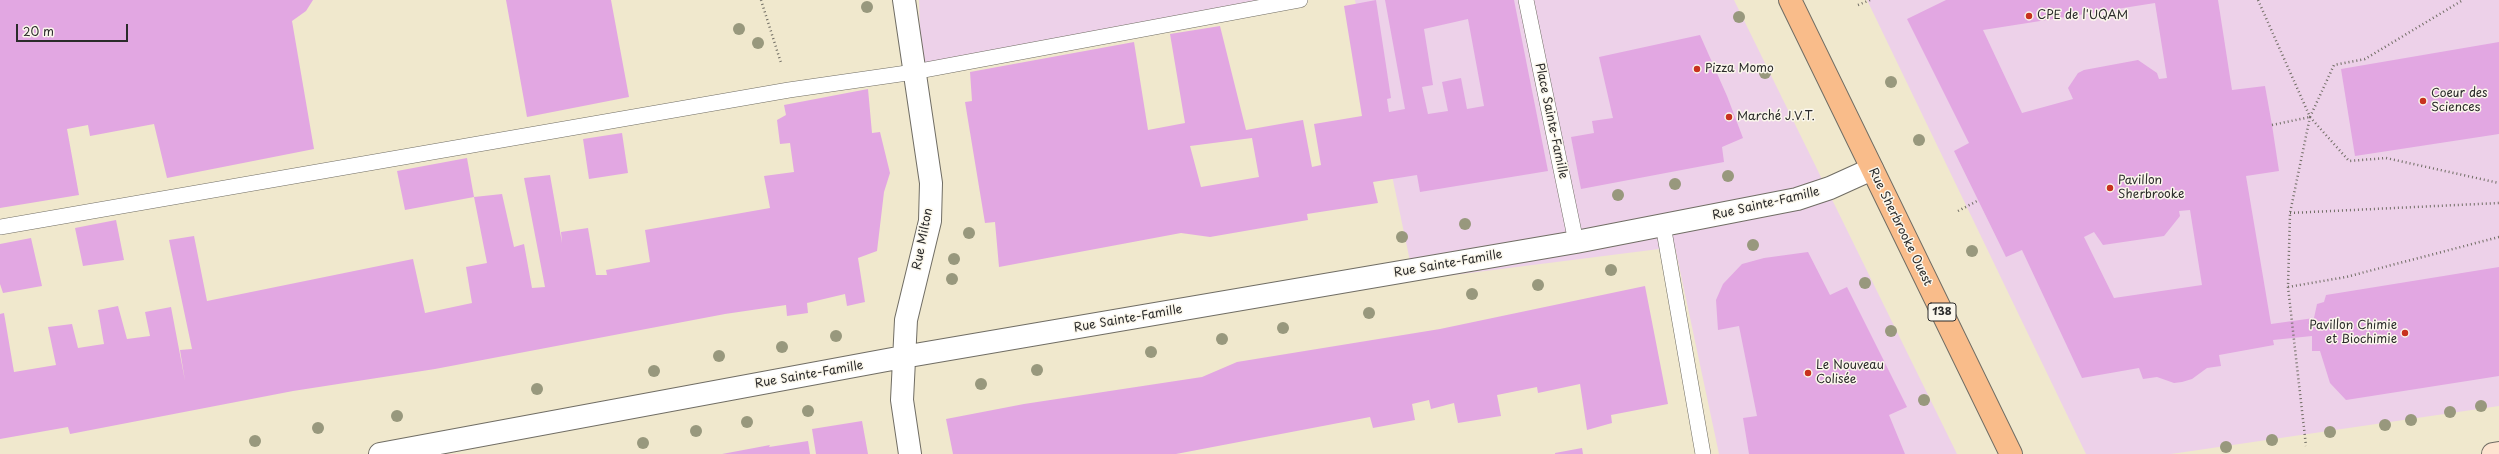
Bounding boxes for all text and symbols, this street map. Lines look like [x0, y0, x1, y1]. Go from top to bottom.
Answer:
place label: CPE de l'UQAM [2037, 9, 2128, 23]
marker: CPE de l'UQAM [2024, 11, 2034, 21]
scale bar [18, 16, 130, 42]
text: 20 m [23, 22, 54, 40]
street label: Place Sainte-Famille [1532, 62, 1570, 180]
place label: Pizza Momo [1705, 62, 1774, 76]
marker: Pizza Momo [1692, 64, 1702, 74]
place label: Coeur des Sciences [2431, 87, 2488, 115]
marker: Coeur des Sciences [2418, 96, 2428, 106]
place label: Marché J.V.T. [1737, 110, 1815, 124]
marker: Marché J.V.T. [1724, 112, 1734, 122]
street label: Rue Sherbrooke Ouest [1865, 166, 1935, 288]
place label: Pavillon Sherbrooke [2118, 174, 2184, 202]
marker: Pavillon Sherbrooke [2105, 183, 2115, 193]
street label: Rue Sainte-Famille [1711, 185, 1821, 223]
street label: Rue Milton [910, 207, 936, 271]
street label: Rue Sainte-Famille [1393, 247, 1503, 281]
street label: Rue Sainte-Famille [1073, 302, 1183, 336]
road number: 138 [1928, 303, 1956, 321]
place label: Pavillon Chimie et Biochimie [2309, 319, 2397, 347]
marker: Pavillon Chimie et Biochimie [2400, 328, 2410, 338]
street label: Rue Sainte-Famille [754, 358, 864, 392]
place label: Le Nouveau Colisée [1816, 359, 1884, 387]
marker: Le Nouveau Colisée [1803, 368, 1813, 378]

